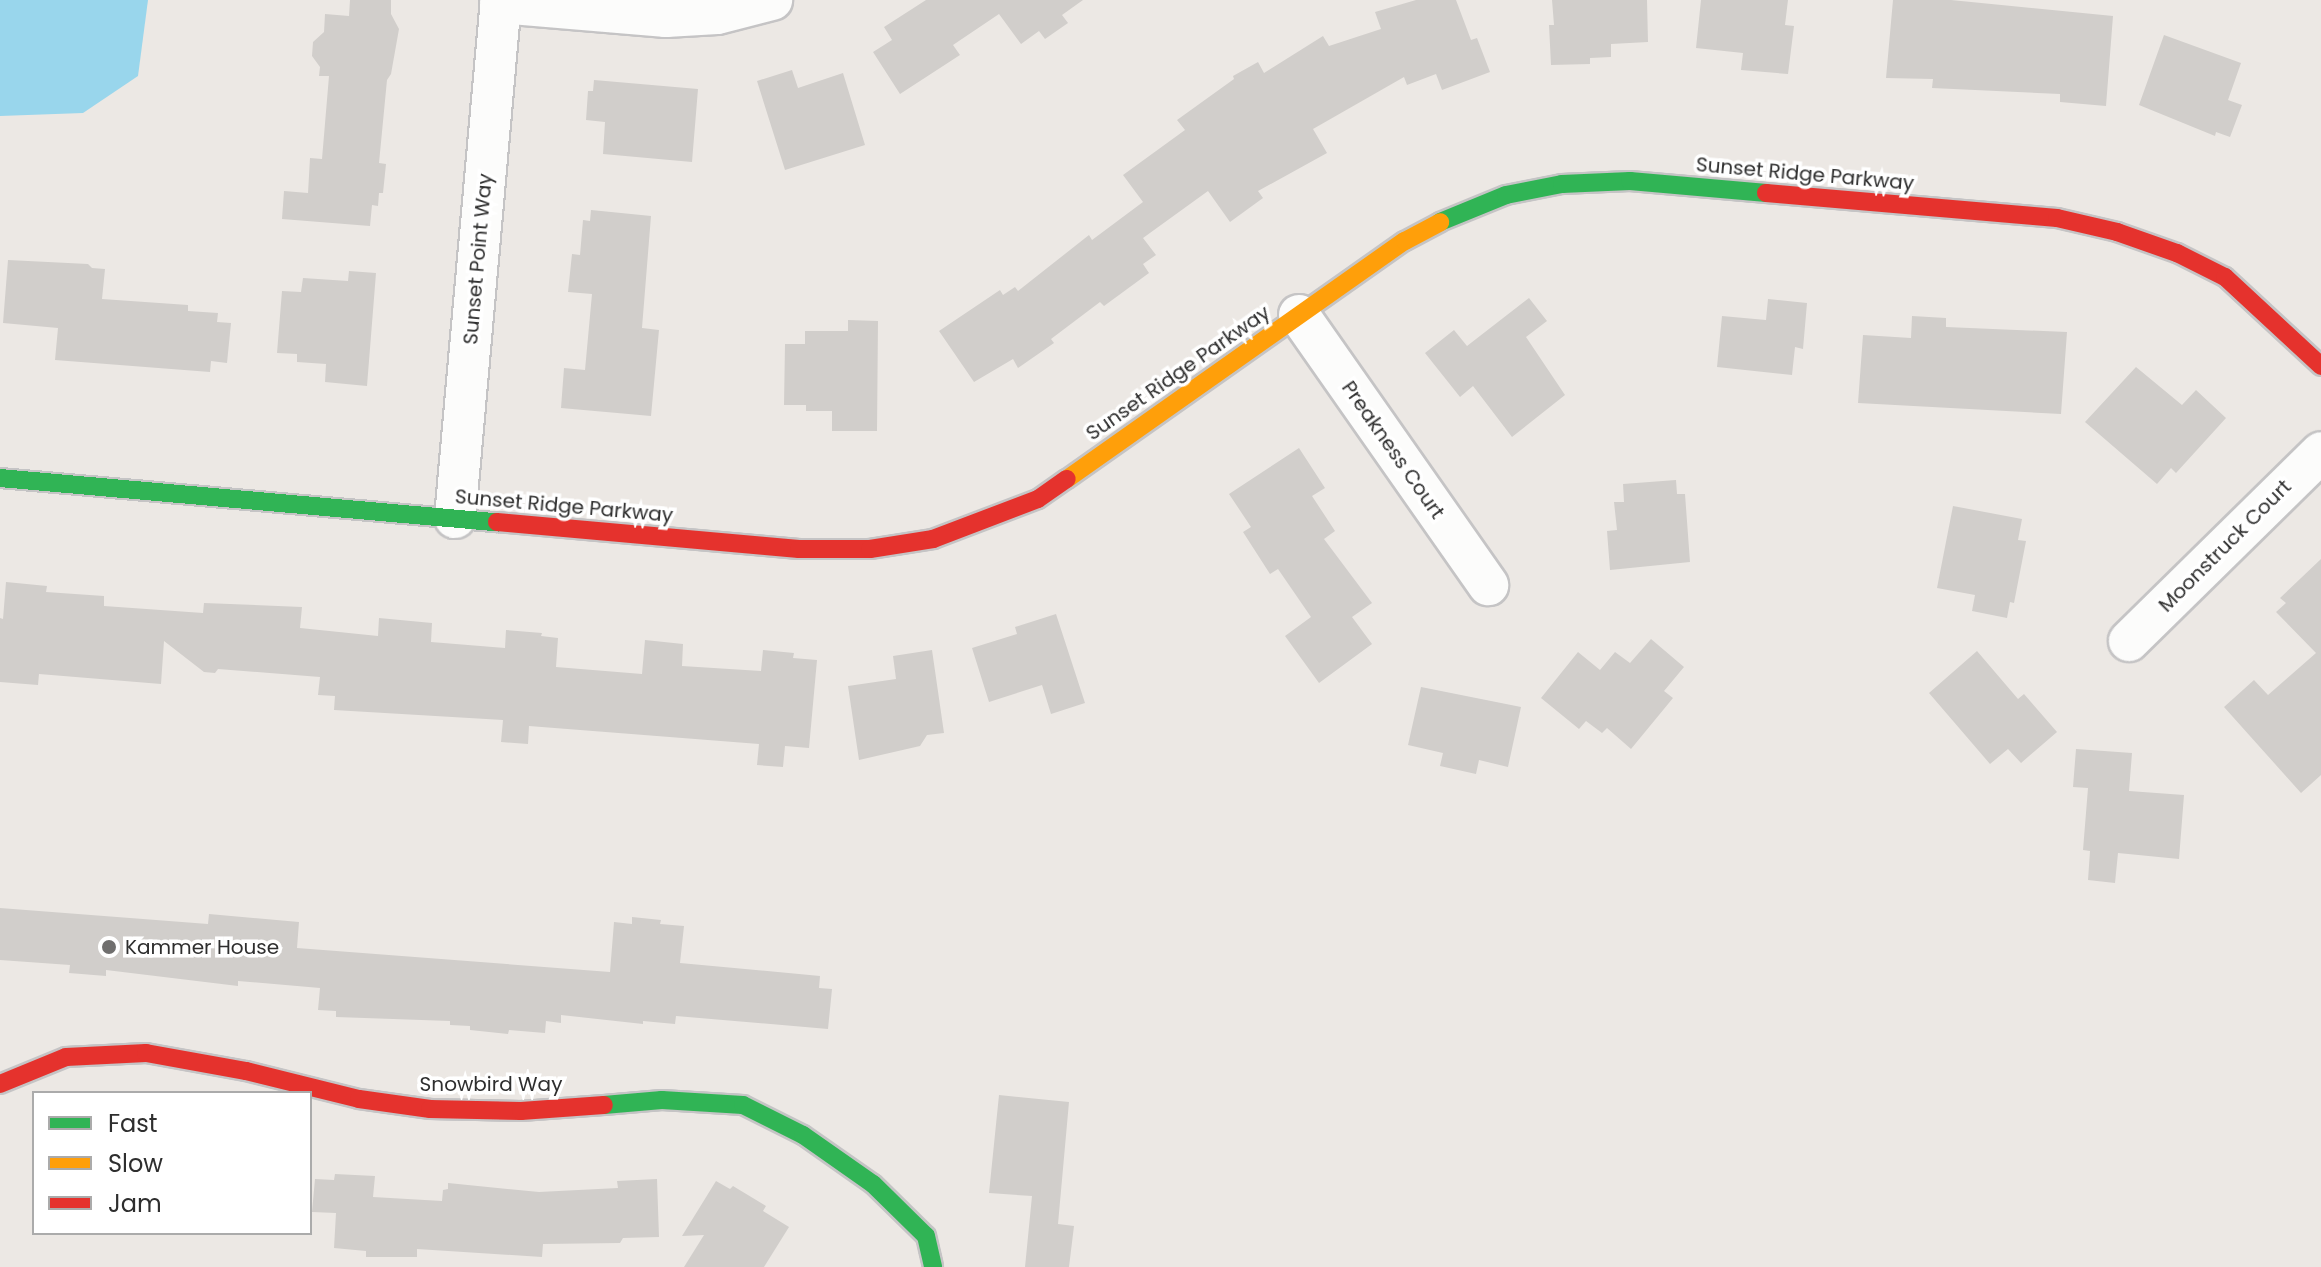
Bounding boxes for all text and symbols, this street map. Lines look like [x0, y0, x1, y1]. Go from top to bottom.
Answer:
street label: Sunset Ridge Parkway [1695, 153, 1915, 195]
street label: Sunset Point Way [459, 172, 497, 346]
street label: Sunset Ridge Parkway [1082, 300, 1274, 446]
street label: Preakness Court [1337, 377, 1449, 523]
street label: Moonstruck Court [2154, 475, 2296, 617]
street label: Sunset Ridge Parkway [454, 485, 674, 527]
place label: Kammer House [125, 935, 279, 959]
marker: Kammer House [100, 938, 118, 956]
street label: Snowbird Way [420, 1072, 562, 1096]
legend [32, 1091, 312, 1235]
text: Fast [108, 1107, 158, 1140]
text: Slow [108, 1147, 163, 1180]
text: Jam [108, 1187, 162, 1220]

